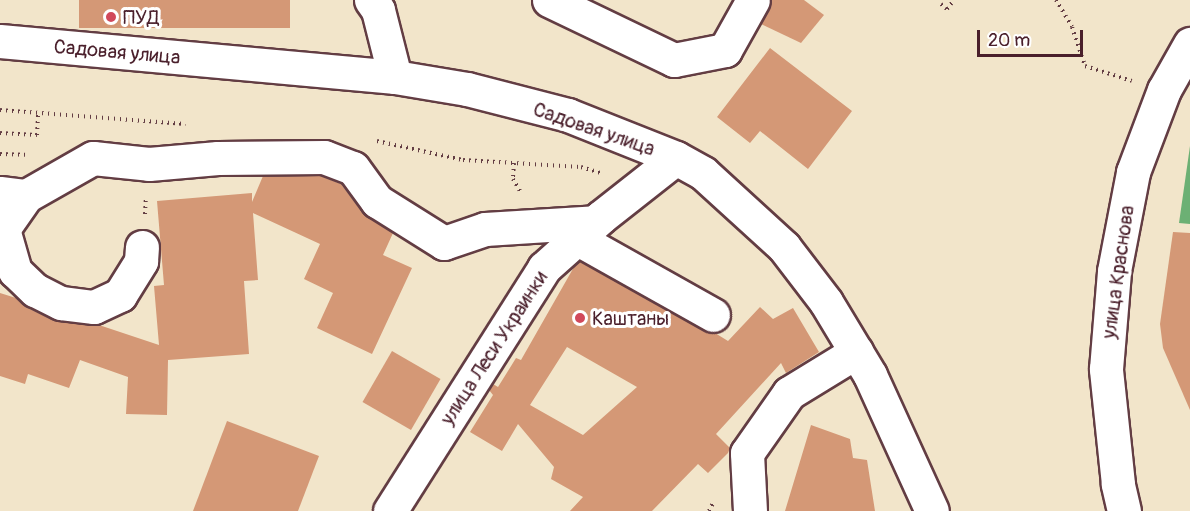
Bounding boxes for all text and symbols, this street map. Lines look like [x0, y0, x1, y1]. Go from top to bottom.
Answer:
place label: ПУД [123, 5, 159, 29]
marker: ПУД [104, 10, 118, 24]
scale bar [980, 18, 1086, 56]
text: 20 m [988, 29, 1030, 52]
street label: Садовая улица [53, 35, 181, 69]
street label: Садовая улица [530, 97, 658, 161]
street label: улица Краснова [1097, 204, 1139, 340]
street label: улица Леси Украинки [435, 267, 553, 429]
place label: Каштаны [592, 306, 669, 330]
marker: Каштаны [573, 311, 587, 325]

